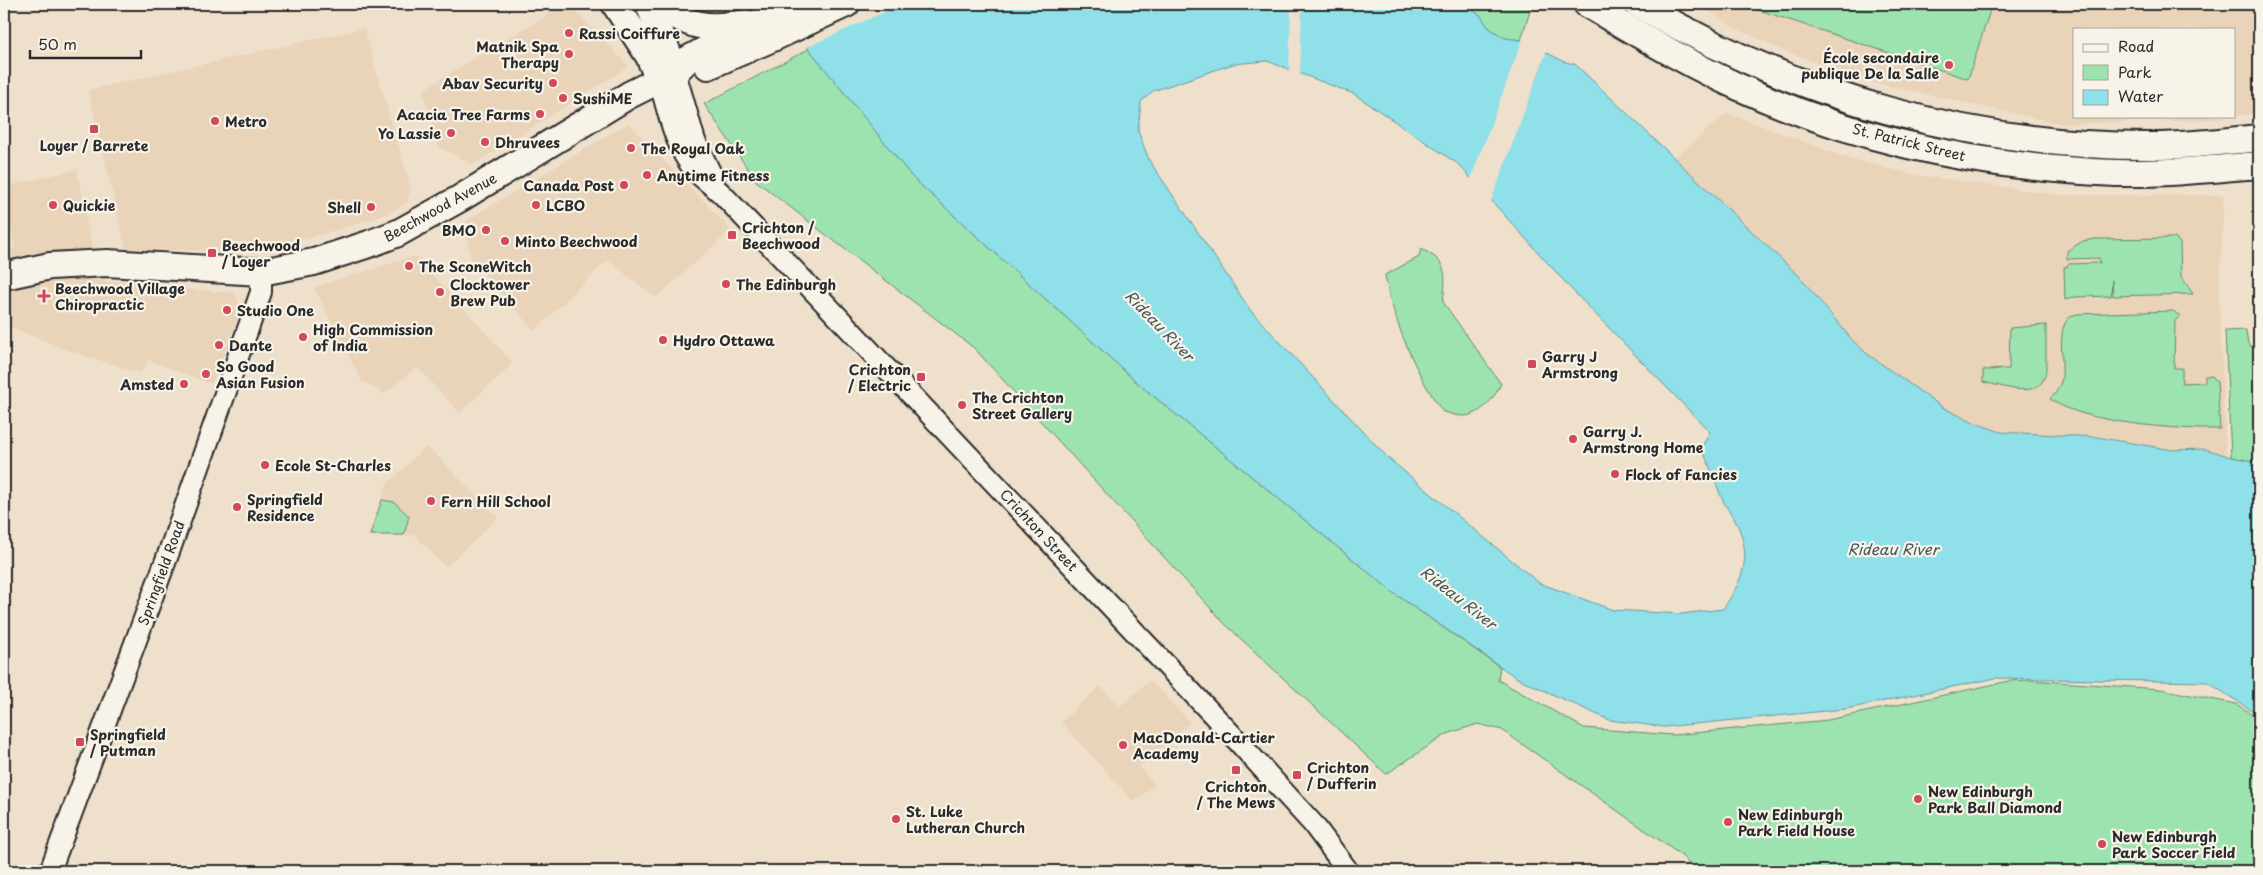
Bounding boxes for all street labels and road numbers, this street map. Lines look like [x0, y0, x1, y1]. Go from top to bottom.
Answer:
street label: St. Patrick Street [1850, 118, 1968, 166]
street label: Beechwood Avenue [380, 167, 501, 247]
street label: Crichton Street [995, 484, 1083, 576]
street label: Springfield Road [132, 518, 190, 628]

